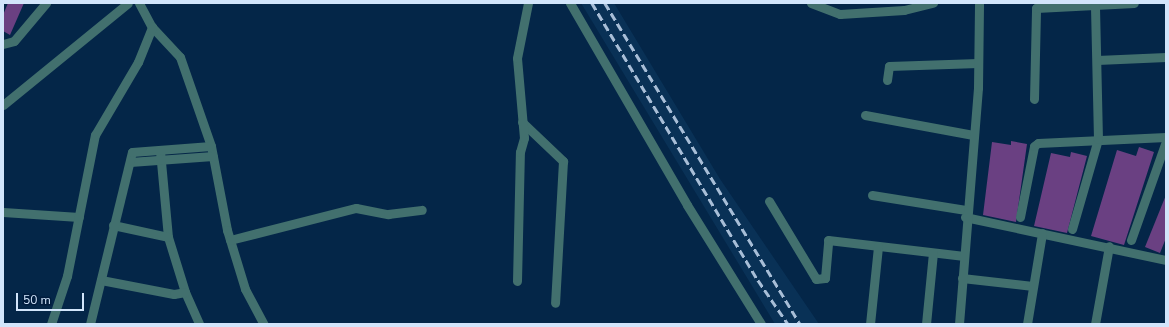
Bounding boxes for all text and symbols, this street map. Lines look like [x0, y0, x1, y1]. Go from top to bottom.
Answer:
scale bar [18, 285, 86, 311]
text: 50 m [23, 292, 51, 308]

